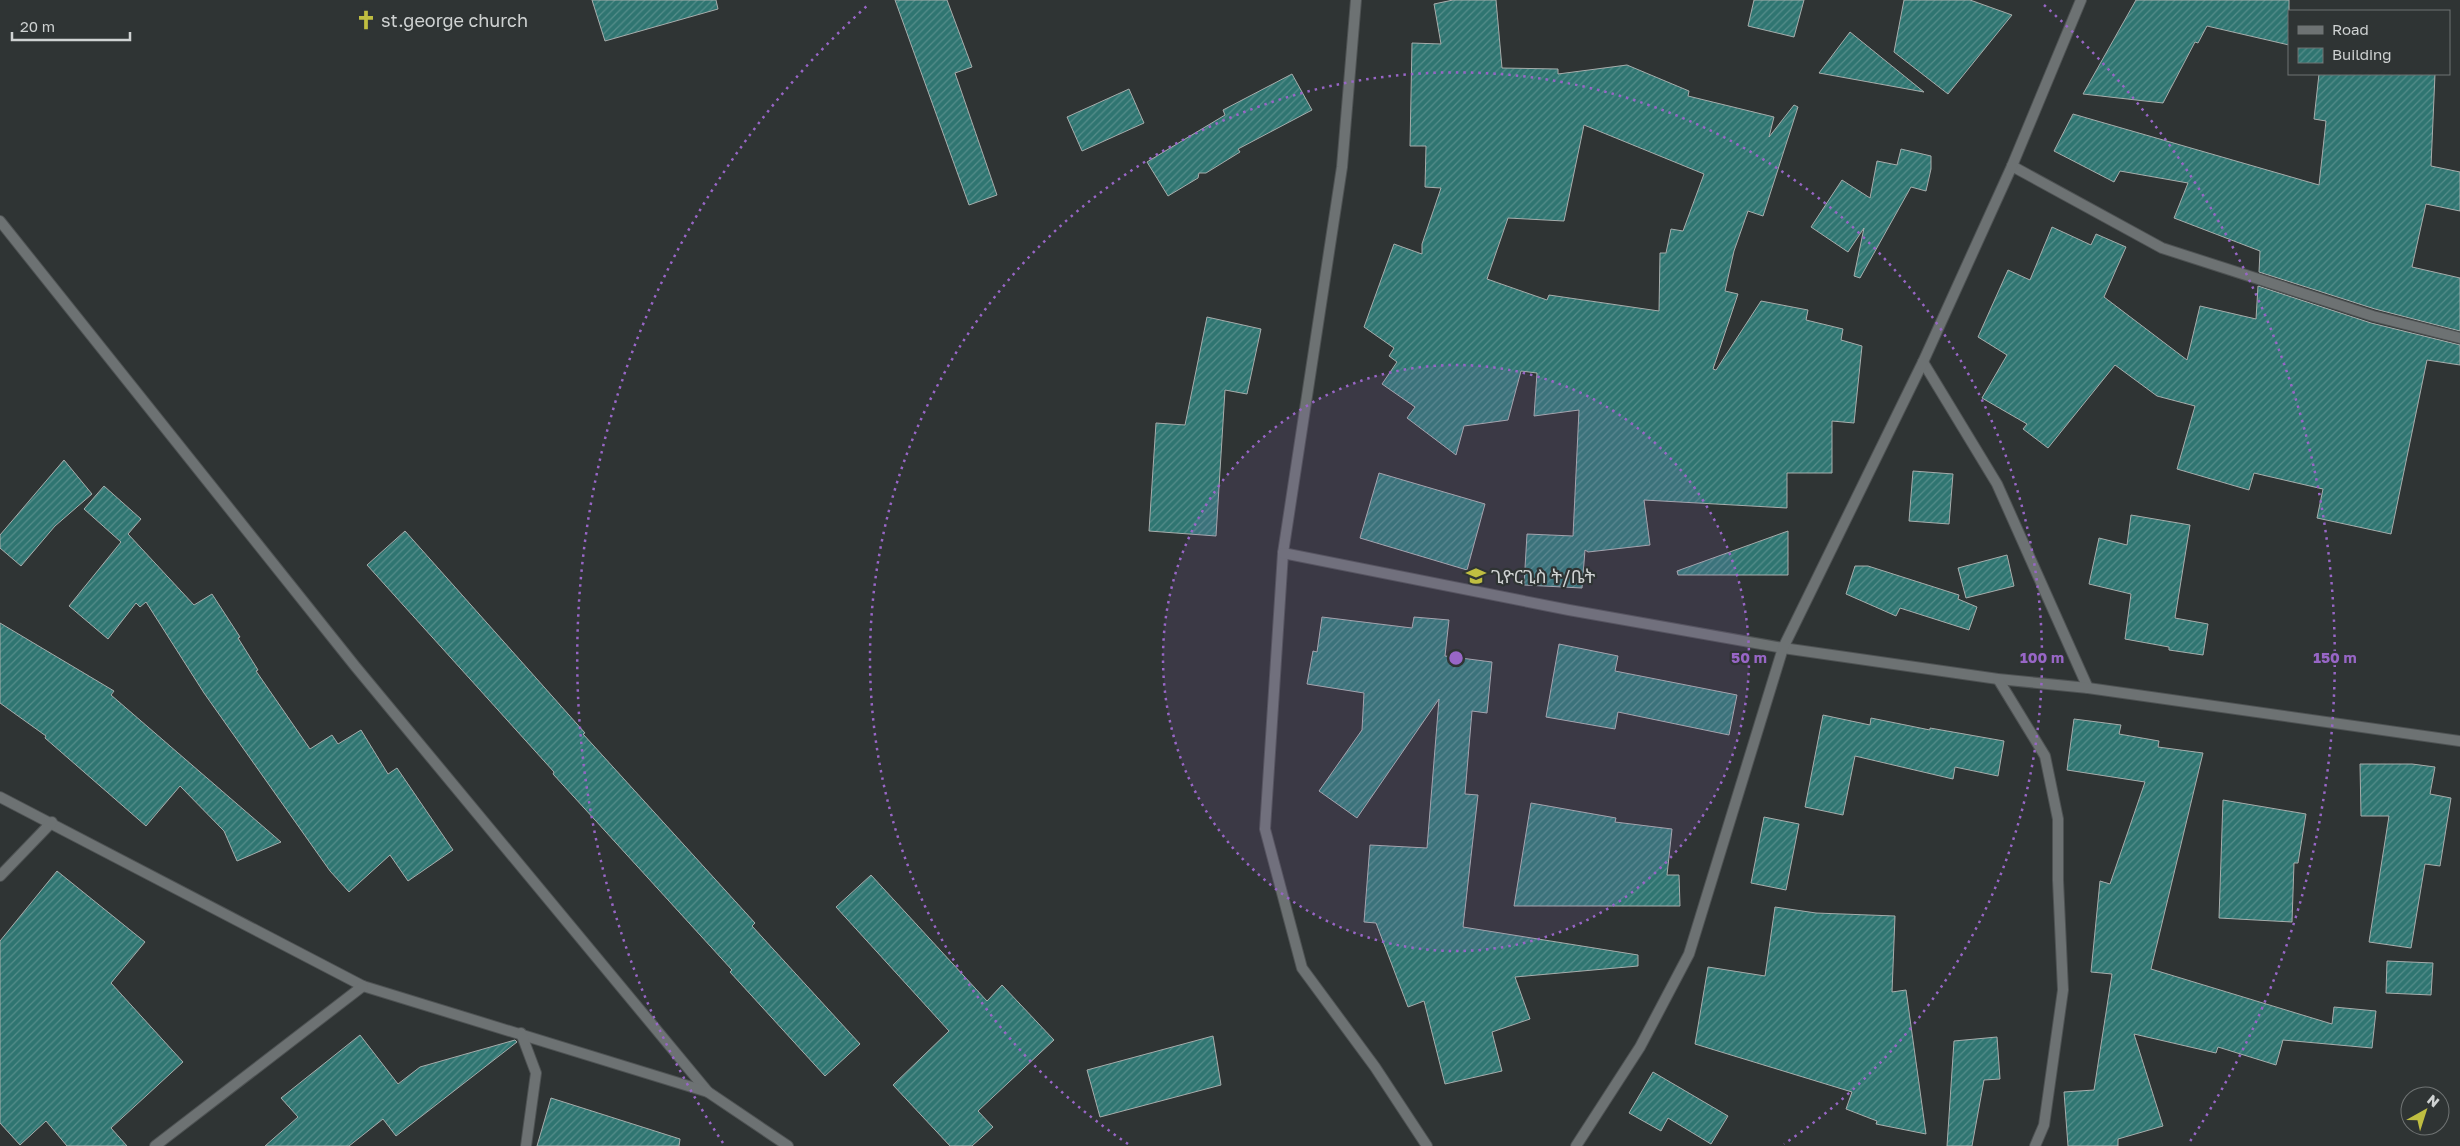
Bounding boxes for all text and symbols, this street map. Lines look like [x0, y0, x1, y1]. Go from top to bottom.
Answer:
church icon: st.george church [355, 9, 377, 31]
place label: st.george church [381, 9, 528, 31]
scale bar [12, 10, 130, 42]
legend [2288, 10, 2450, 75]
text: 20 m [20, 17, 55, 35]
text: Road [2332, 20, 2369, 38]
text: Building [2332, 45, 2392, 63]
school or university icon: ጊዮርጊስ ት/ቤት [1465, 565, 1487, 587]
place label: ጊዮርጊስ ት/ቤት [1491, 565, 1596, 587]
text: 50 m [1731, 648, 1767, 666]
text: 100 m [2020, 648, 2064, 666]
text: 150 m [2313, 648, 2357, 666]
centre of rings [1447, 649, 1465, 667]
north arrow [2400, 1086, 2450, 1136]
text: N [2424, 1091, 2443, 1110]

